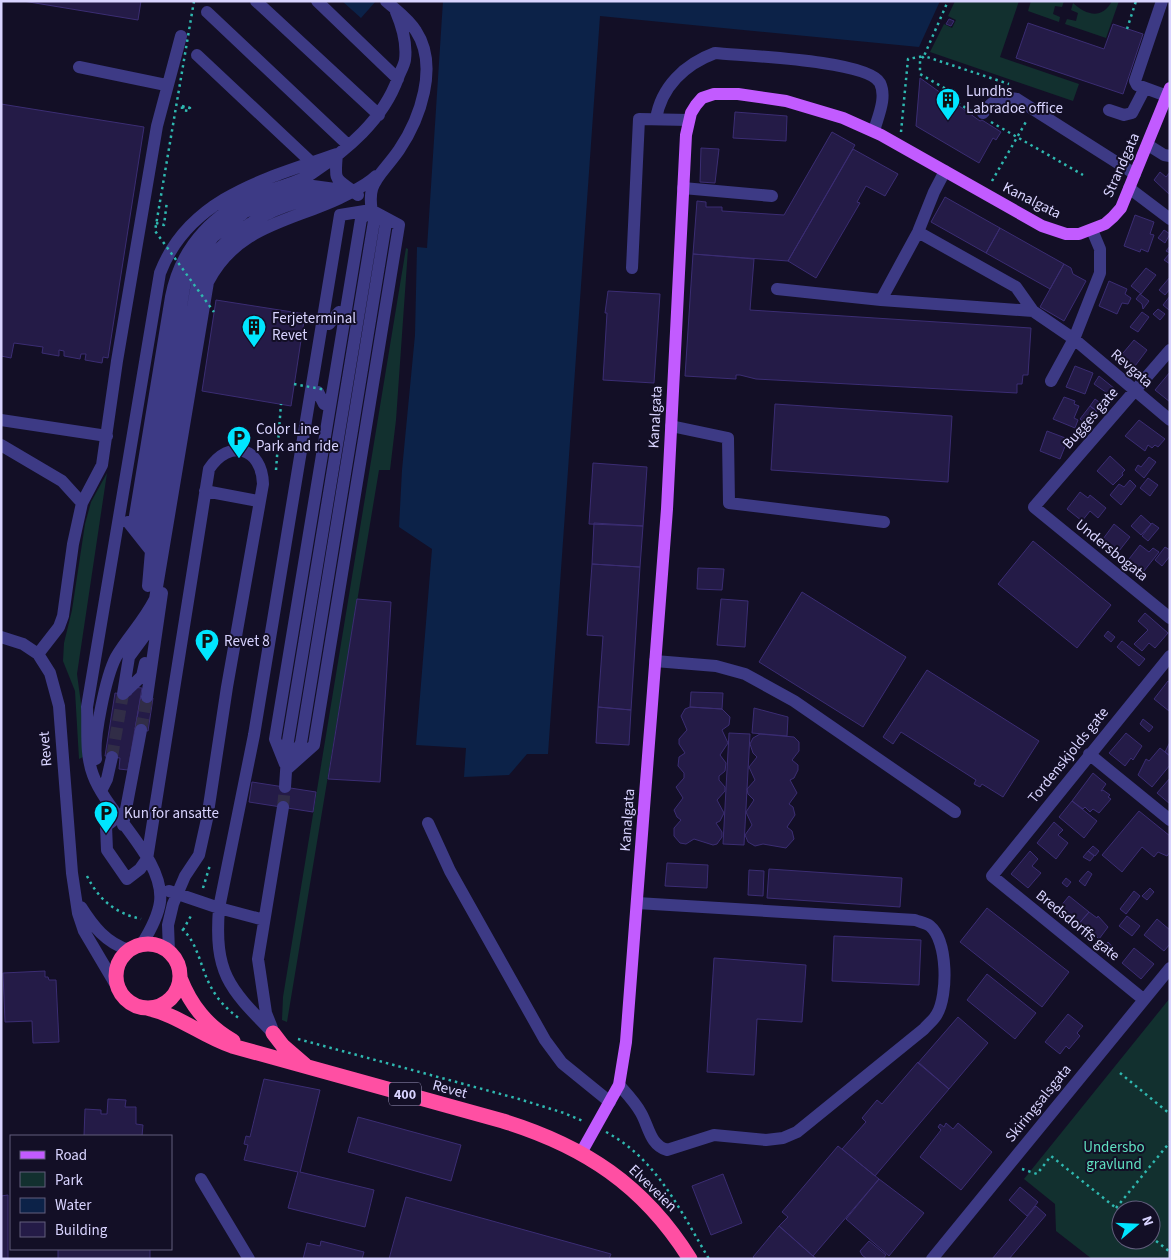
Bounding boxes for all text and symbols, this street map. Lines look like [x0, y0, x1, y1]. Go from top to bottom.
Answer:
place label: Lundhs Labradoe office [966, 81, 1063, 119]
building icon: Lundhs Labradoe office [935, 87, 961, 121]
street label: Strandgata [1098, 130, 1145, 201]
street label: Kanalgata [999, 177, 1065, 224]
place label: Ferjeterminal Revet [272, 308, 356, 346]
building icon: Ferjeterminal Revet [241, 314, 267, 348]
street label: Revgata [1106, 344, 1157, 393]
street label: Bugges gate [1058, 383, 1123, 454]
street label: Kanalgata [643, 385, 668, 449]
place label: Color Line Park and ride [256, 419, 339, 457]
parking icon: Color Line Park and ride [226, 425, 252, 459]
street label: Undersbogata [1071, 514, 1153, 586]
parking icon: Revet 8 [194, 628, 220, 662]
place label: Revet 8 [224, 631, 270, 652]
street label: Tordenskjolds gate [1023, 703, 1114, 808]
street label: Revet [34, 730, 57, 767]
street label: Kanalgata [615, 788, 640, 852]
parking icon: Kun for ansatte [93, 800, 119, 834]
place label: Kun for ansatte [124, 803, 219, 824]
street label: Bredsdorffs gate [1031, 885, 1124, 966]
street label: Skiringsalsgata [1000, 1060, 1076, 1147]
street label: Revet [430, 1075, 470, 1104]
road number: 400 [389, 1082, 421, 1106]
legend [10, 1135, 172, 1250]
park label: Undersbo gravlund [1083, 1137, 1145, 1175]
text: Road [55, 1145, 87, 1166]
street label: Elveveien [624, 1160, 682, 1217]
text: Park [55, 1170, 84, 1191]
text: Water [55, 1195, 92, 1216]
north arrow [1111, 1200, 1161, 1250]
text: N [1136, 1213, 1158, 1229]
text: Building [55, 1220, 108, 1241]

